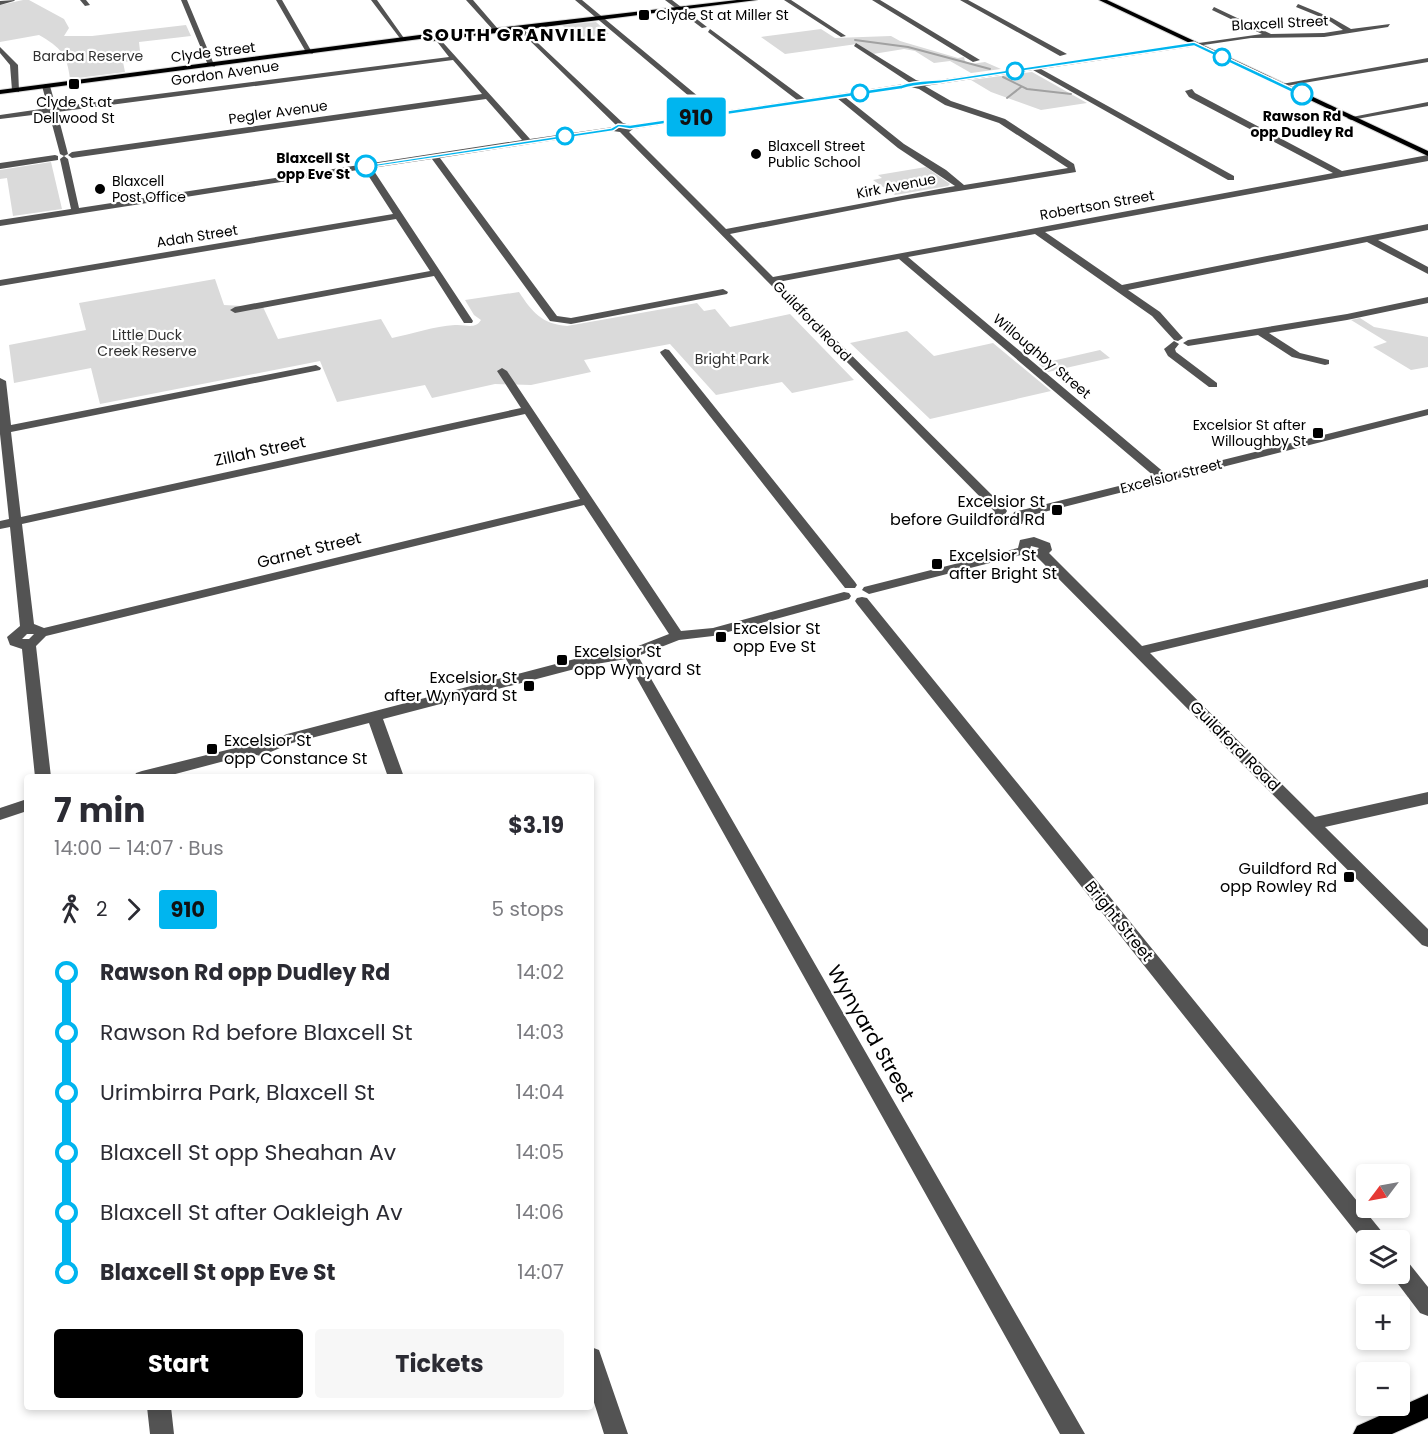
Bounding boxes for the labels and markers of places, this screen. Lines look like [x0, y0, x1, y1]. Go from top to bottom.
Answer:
place label: Clyde St at Miller St [656, 5, 789, 25]
marker: Clyde St at Miller St [637, 8, 651, 22]
unlabelled marker [1213, 48, 1231, 66]
unlabelled marker [1006, 62, 1024, 80]
marker: Clyde St at Dellwood St [67, 77, 81, 91]
marker: Rawson Rd opp Dudley Rd [1291, 83, 1313, 105]
unlabelled marker [851, 84, 869, 102]
place label: Clyde St at Dellwood St [33, 92, 115, 128]
place label: Rawson Rd opp Dudley Rd [1250, 106, 1354, 142]
unlabelled marker [556, 127, 574, 145]
place label: Blaxcell Street Public School [768, 136, 865, 172]
marker: Blaxcell Street Public School [749, 147, 763, 161]
place label: Blaxcell St opp Eve St [276, 148, 350, 184]
marker: Blaxcell St opp Eve St [355, 155, 377, 177]
place label: Blaxcell Post Office [112, 171, 186, 207]
marker: Blaxcell Post Office [93, 182, 107, 196]
place label: Excelsior St after Willoughby St [1193, 415, 1306, 451]
marker: Excelsior St after Willoughby St [1311, 426, 1325, 440]
place label: Excelsior St before Guildford Rd [890, 490, 1045, 531]
marker: Excelsior St before Guildford Rd [1050, 503, 1064, 517]
place label: Excelsior St after Bright St [949, 544, 1057, 585]
marker: Excelsior St after Bright St [930, 557, 944, 571]
place label: Excelsior St opp Eve St [733, 617, 821, 658]
marker: Excelsior St opp Eve St [714, 630, 728, 644]
place label: Excelsior St opp Wynyard St [574, 640, 701, 681]
marker: Excelsior St opp Wynyard St [555, 653, 569, 667]
place label: Excelsior St after Wynyard St [384, 666, 517, 707]
marker: Excelsior St after Wynyard St [522, 679, 536, 693]
place label: Excelsior St opp Constance St [224, 729, 368, 770]
marker: Excelsior St opp Constance St [205, 742, 219, 756]
place label: Guildford Rd opp Rowley Rd [1220, 857, 1337, 898]
marker: Guildford Rd opp Rowley Rd [1342, 870, 1356, 884]

